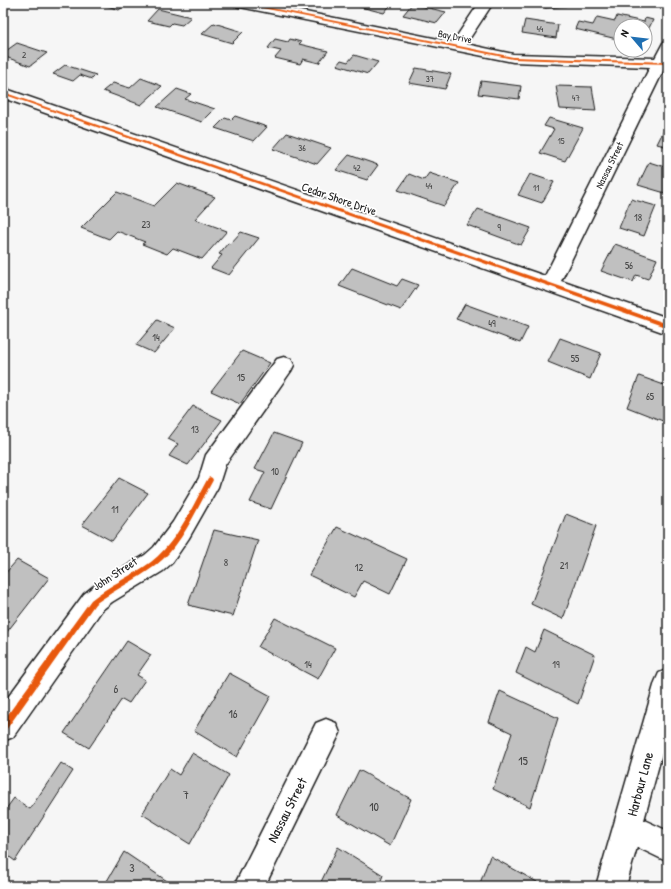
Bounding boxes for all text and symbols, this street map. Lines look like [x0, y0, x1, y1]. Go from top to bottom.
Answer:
north arrow [613, 18, 653, 58]
house number: 44 [537, 23, 544, 35]
street label: Bay Drive [437, 27, 473, 46]
text: N [617, 27, 632, 39]
house number: 2 [22, 49, 27, 61]
house number: 37 [426, 73, 435, 85]
house number: 47 [572, 92, 580, 104]
house number: 15 [557, 135, 565, 147]
street label: Nassau Street [593, 139, 627, 191]
house number: 36 [298, 142, 306, 154]
house number: 42 [353, 162, 362, 174]
street label: Cedar Shore Drive [299, 178, 379, 219]
house number: 44 [426, 180, 433, 192]
house number: 11 [533, 182, 539, 194]
house number: 18 [634, 211, 642, 224]
house number: 23 [141, 218, 151, 231]
house number: 9 [497, 221, 501, 234]
house number: 56 [625, 259, 633, 272]
house number: 49 [488, 317, 496, 330]
house number: 14 [152, 331, 160, 344]
house number: 55 [571, 352, 580, 365]
house number: 15 [237, 371, 246, 384]
house number: 65 [646, 390, 655, 403]
house number: 13 [191, 423, 200, 436]
house number: 10 [271, 465, 280, 478]
house number: 11 [111, 503, 119, 516]
street label: John Street [89, 552, 141, 594]
house number: 8 [224, 556, 228, 569]
house number: 21 [560, 559, 569, 572]
house number: 12 [355, 561, 363, 574]
house number: 14 [304, 658, 312, 671]
house number: 19 [552, 658, 560, 671]
house number: 6 [114, 680, 119, 697]
house number: 16 [228, 705, 238, 722]
street label: Harbour Lane [622, 749, 657, 818]
house number: 15 [518, 752, 528, 769]
street label: Nassau Street [262, 774, 311, 846]
house number: 7 [183, 786, 189, 803]
house number: 10 [369, 798, 379, 815]
house number: 3 [129, 859, 135, 876]

